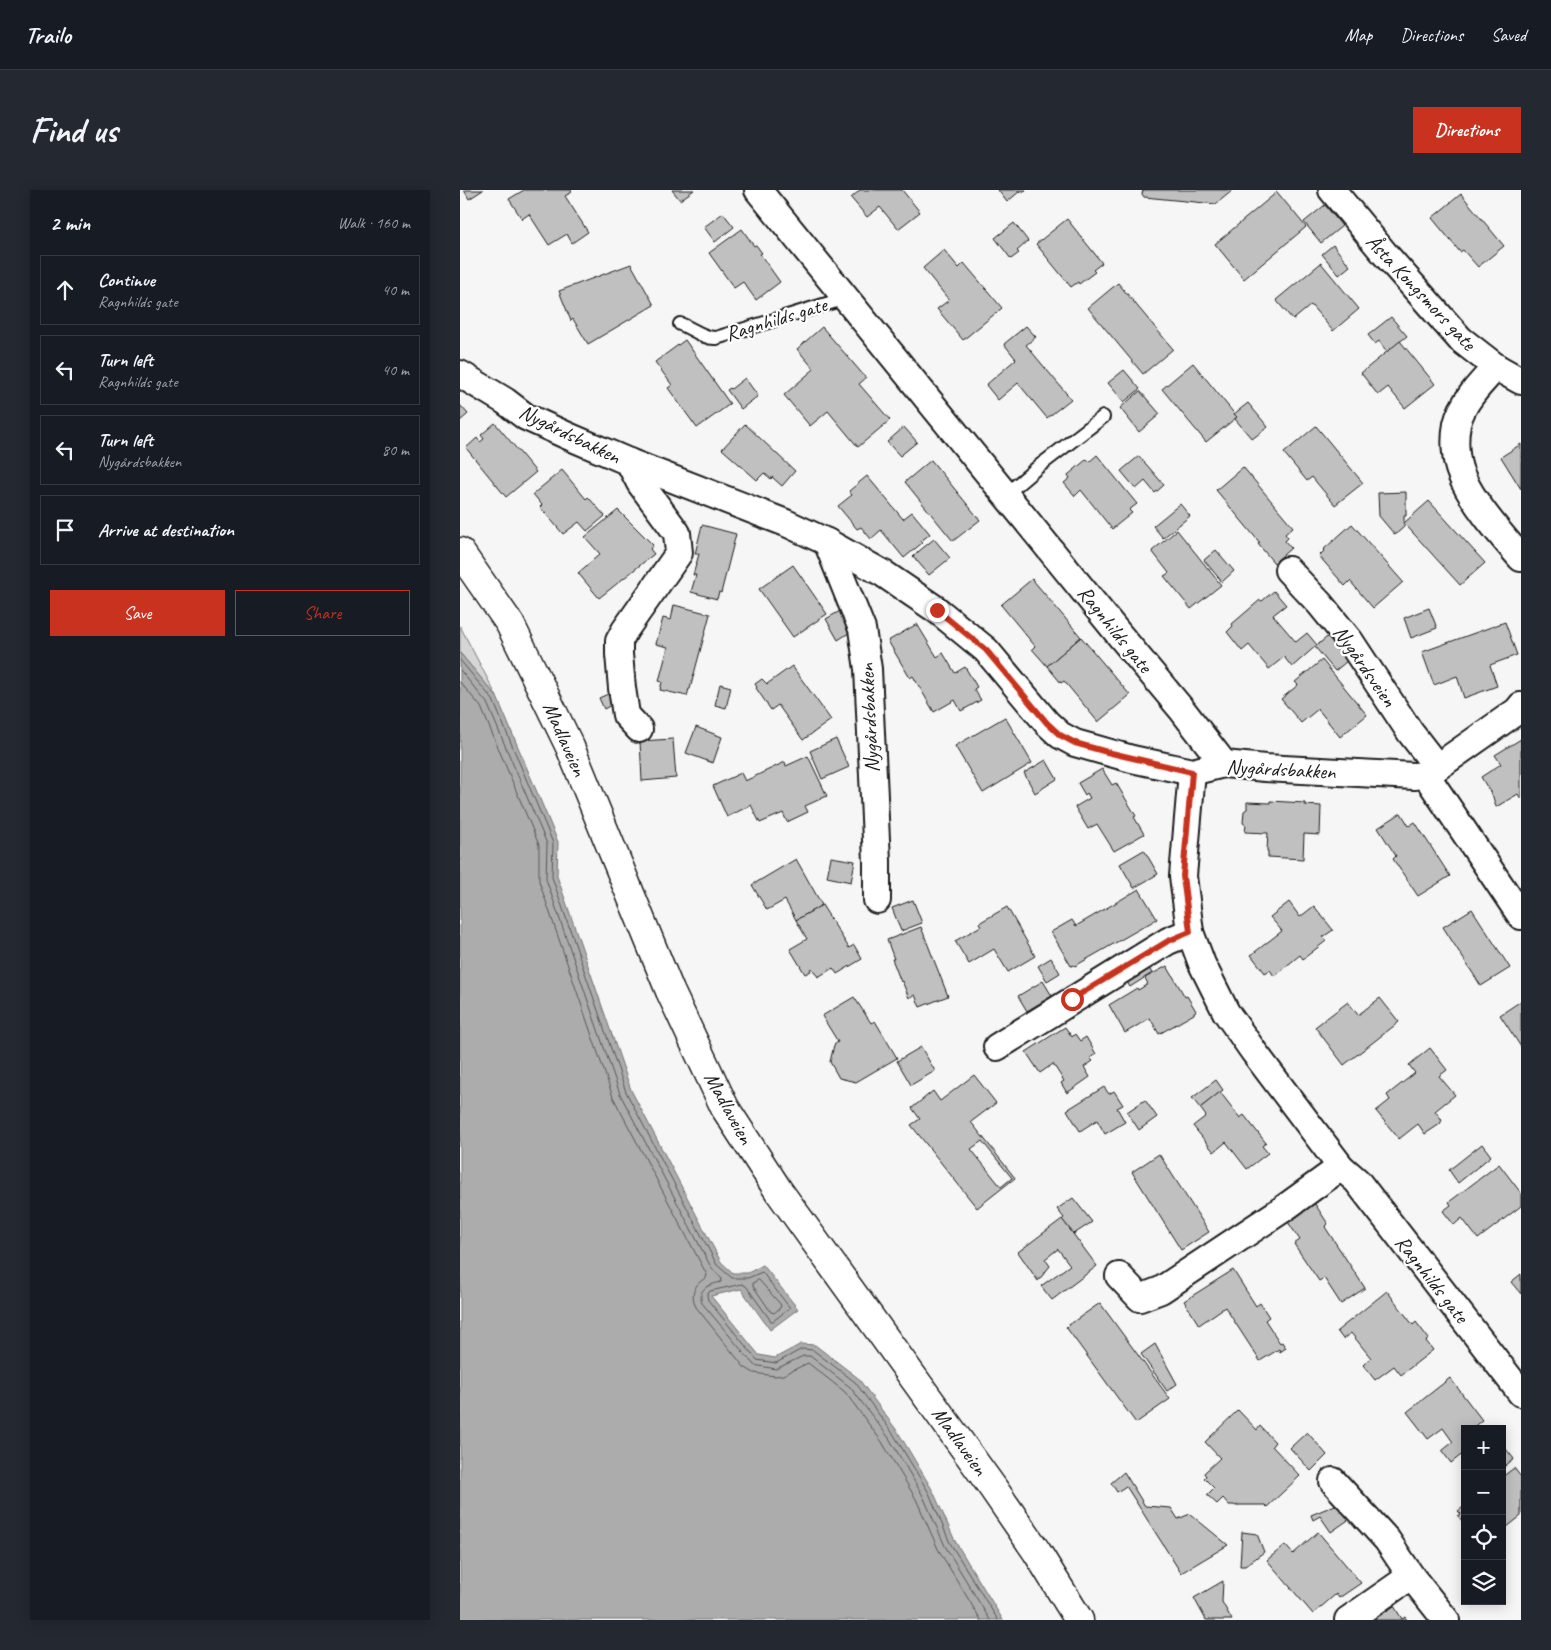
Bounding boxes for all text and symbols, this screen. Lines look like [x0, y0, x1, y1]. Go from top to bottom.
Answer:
text: Trailo [25, 20, 71, 50]
text: Map [1345, 24, 1372, 46]
text: Directions [1400, 24, 1463, 46]
text: Saved [1491, 24, 1526, 46]
button: Directions [1413, 107, 1521, 153]
text: Find us [30, 108, 117, 153]
text: 2 min [50, 210, 90, 236]
text: Walk · 160 m [338, 213, 410, 233]
street label: Åsta Kongsmors gate [1361, 228, 1482, 356]
text: Continue [98, 268, 155, 292]
icon: ahead [51, 276, 79, 304]
text: 40 m [382, 280, 409, 300]
street label: Ragnhilds gate [722, 291, 832, 347]
text: Ragnhilds gate [98, 292, 178, 312]
text: Turn left [98, 348, 153, 372]
icon: left [51, 356, 79, 384]
text: 40 m [382, 360, 409, 380]
text: Ragnhilds gate [98, 372, 178, 392]
street label: Nygårdsbakken [515, 398, 625, 470]
text: Turn left [98, 428, 153, 452]
icon: left [51, 436, 79, 464]
text: 80 m [382, 440, 409, 460]
text: Nygårdsbakken [98, 452, 181, 472]
icon: arrive [51, 516, 79, 544]
text: Arrive at destination [98, 518, 234, 542]
street label: Ragnhilds gate [1072, 580, 1159, 679]
button: Save [50, 590, 225, 636]
button: Share [235, 590, 410, 636]
route end [926, 599, 949, 622]
street label: Nygårdsveien [1328, 620, 1403, 712]
street label: Nygårdsbakken [853, 662, 885, 773]
street label: Madlaveien [537, 698, 593, 781]
street label: Nygårdsbakken [1226, 753, 1337, 785]
route start [1061, 988, 1084, 1011]
street label: Madlaveien [699, 1067, 760, 1149]
street label: Ragnhilds gate [1390, 1230, 1476, 1330]
street label: Madlaveien [926, 1402, 994, 1481]
map controls [1461, 1425, 1506, 1605]
button: + [1461, 1425, 1506, 1470]
button: − [1461, 1470, 1506, 1515]
button: locate [1461, 1515, 1506, 1560]
button: layers [1461, 1560, 1506, 1605]

